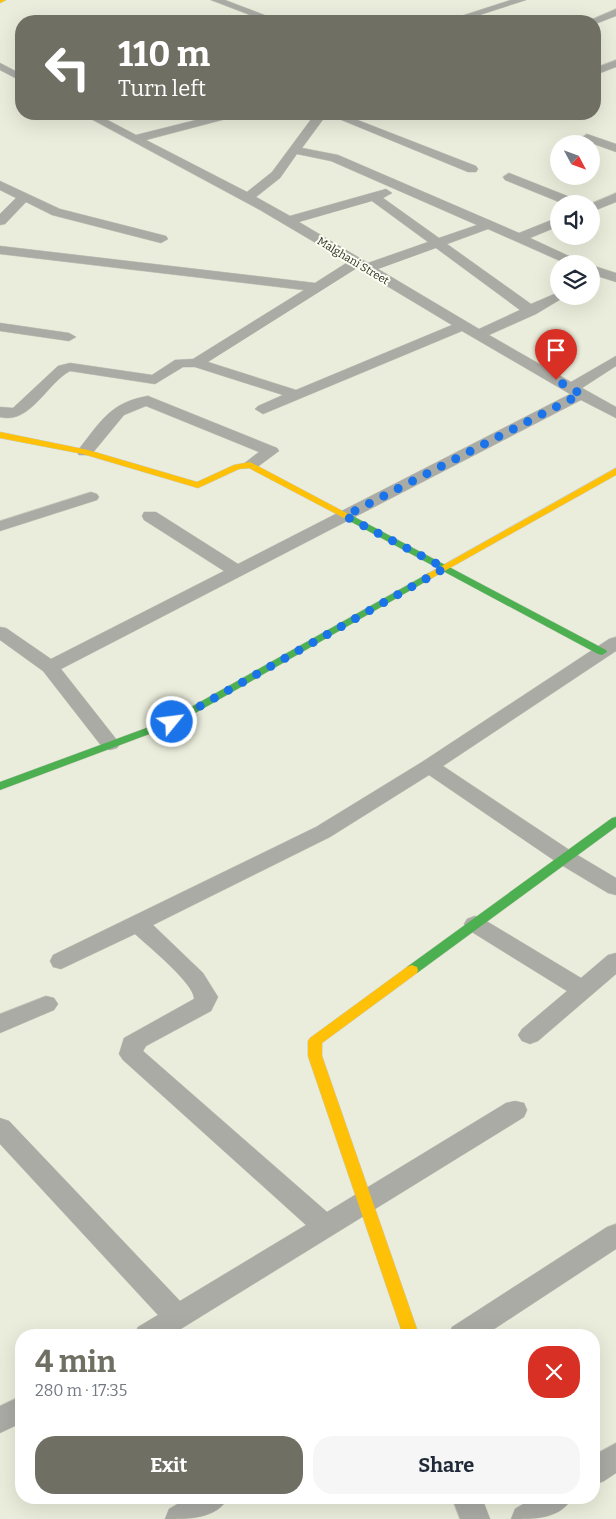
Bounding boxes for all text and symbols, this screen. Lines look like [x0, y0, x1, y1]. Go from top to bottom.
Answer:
text: 110 m [118, 33, 210, 75]
icon: left [35, 35, 100, 100]
text: Turn left [118, 75, 206, 102]
north arrow [550, 135, 600, 185]
map controls [550, 135, 600, 305]
button: sound [550, 195, 600, 245]
street label: Malghani Street [315, 235, 391, 287]
button: layers [550, 255, 600, 305]
pin [535, 329, 577, 380]
icon: arrive [542, 336, 570, 364]
position arrow [145, 695, 197, 747]
text: 4 min [35, 1344, 116, 1380]
button: close [528, 1346, 580, 1398]
text: 280 m · 17:35 [35, 1381, 127, 1400]
button: Exit [35, 1436, 303, 1494]
button: Share [313, 1436, 580, 1494]

